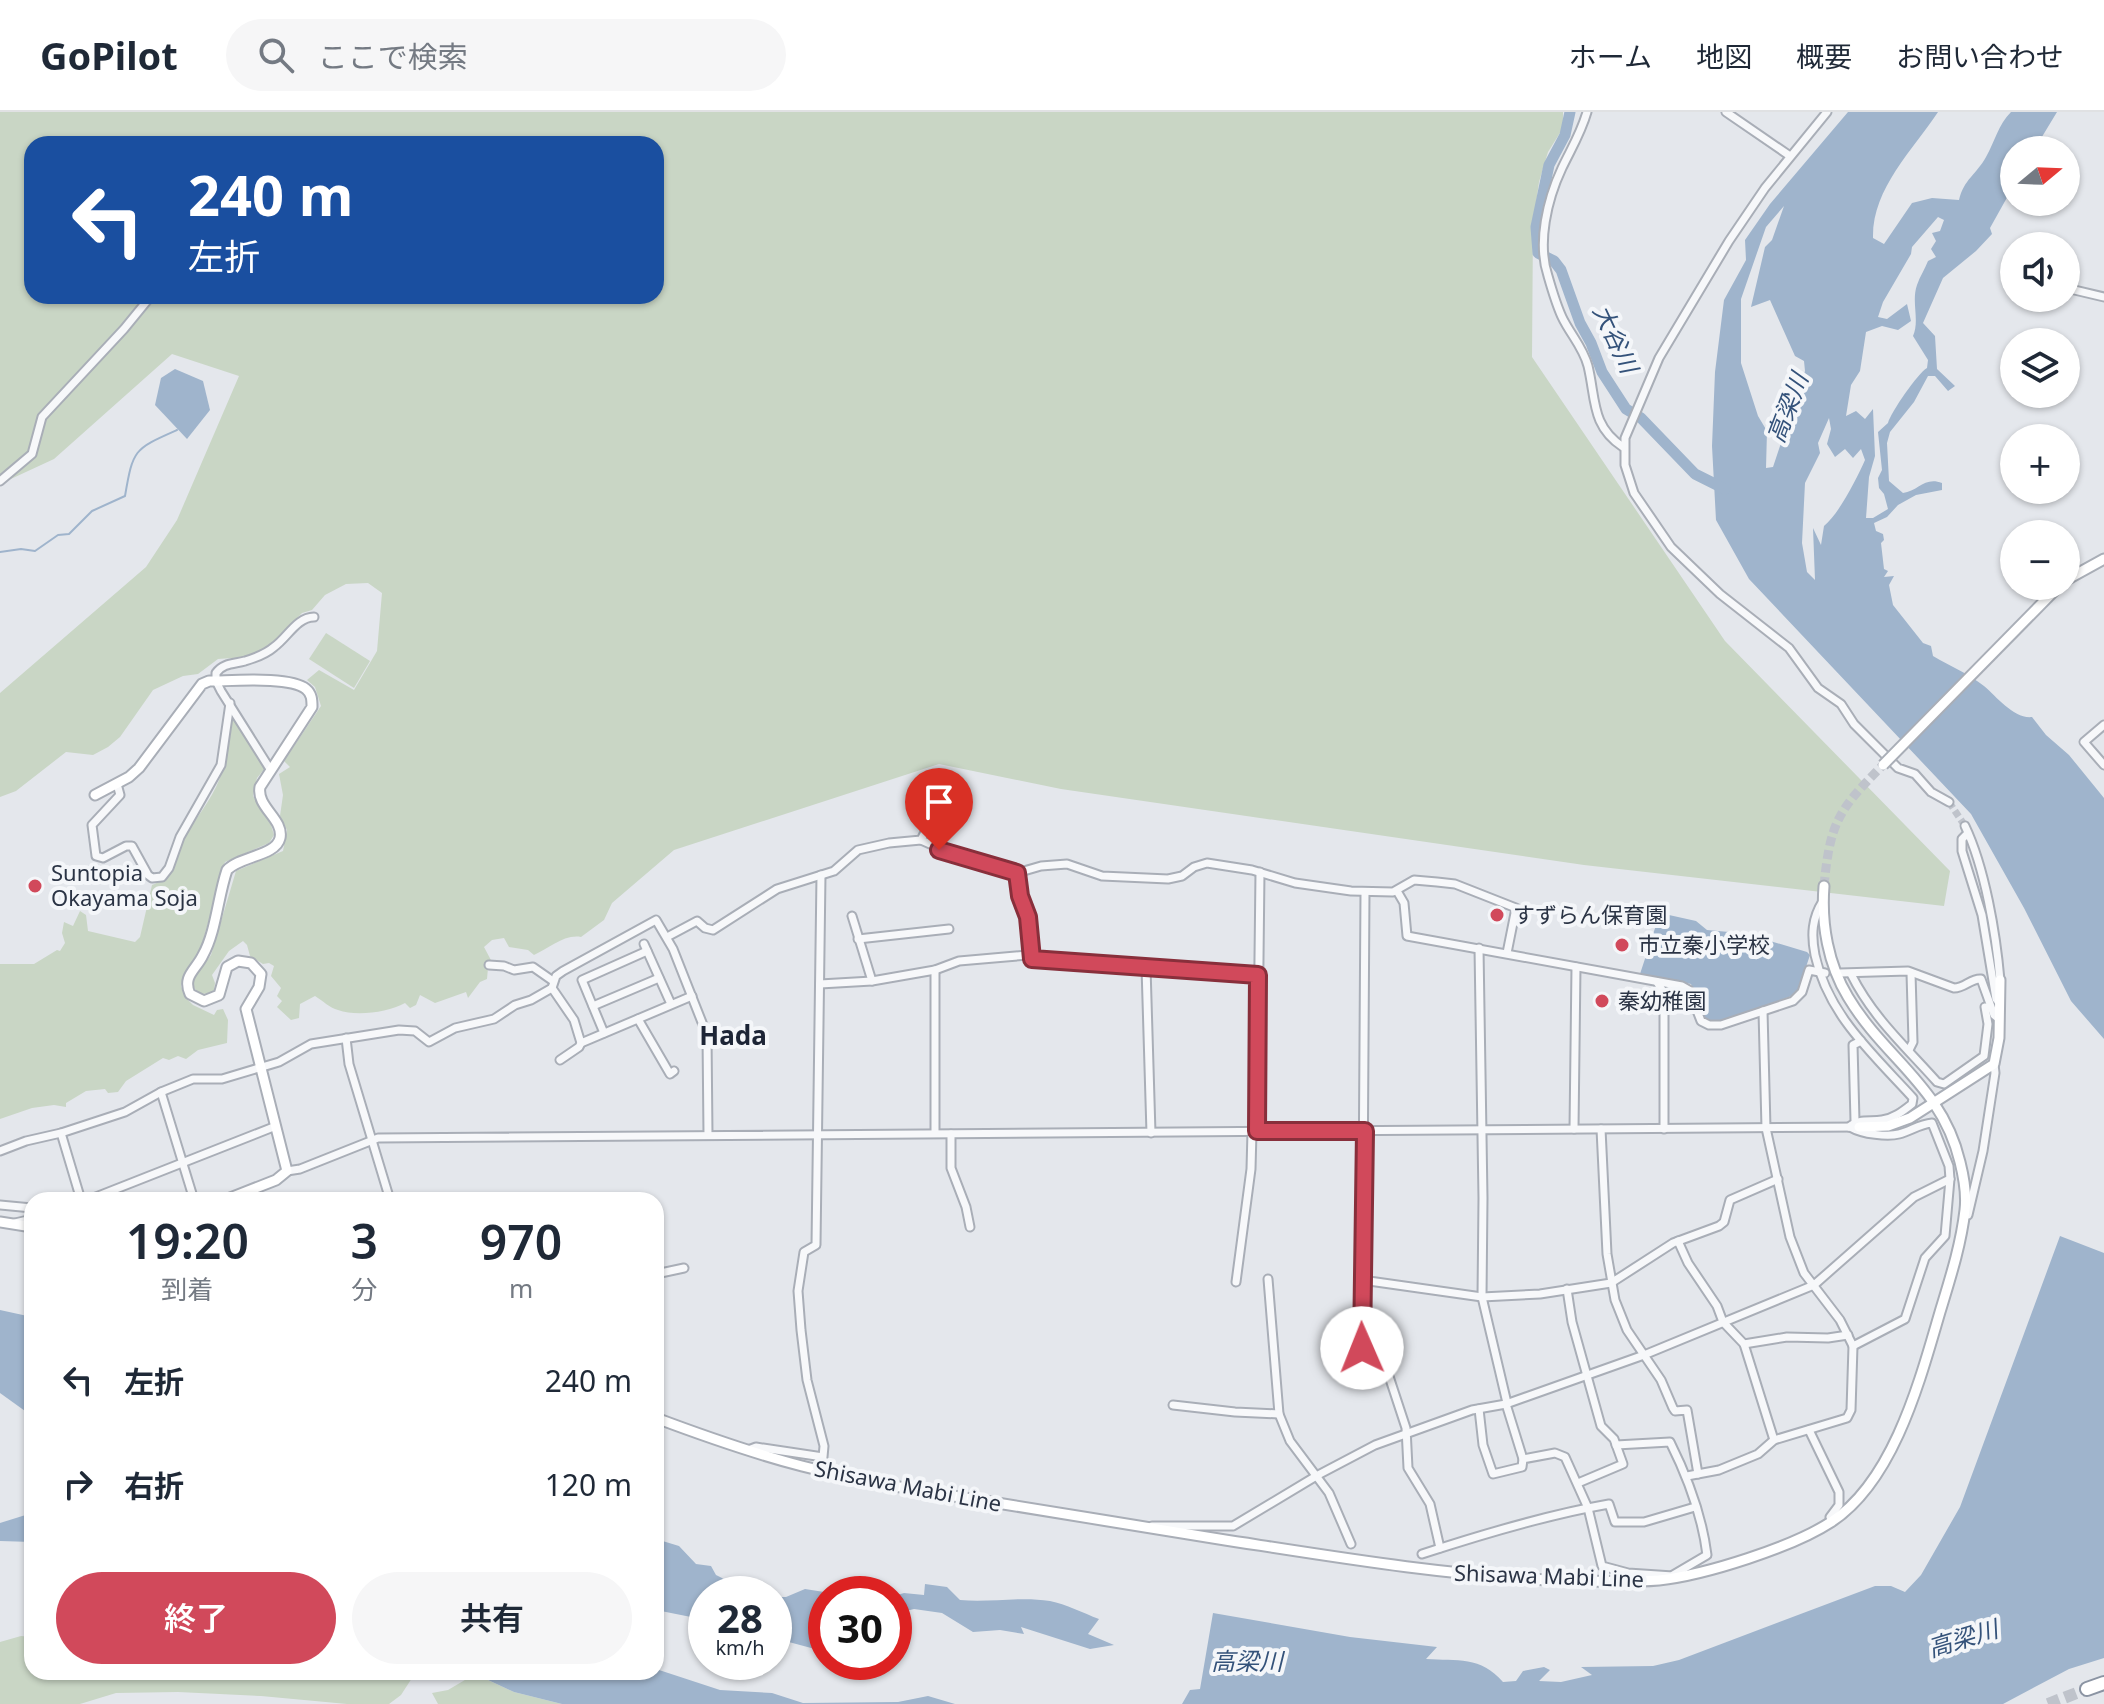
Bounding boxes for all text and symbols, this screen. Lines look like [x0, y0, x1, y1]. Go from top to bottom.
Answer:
search box [226, 19, 786, 91]
text: GoPilot [40, 29, 178, 81]
icon: search [254, 33, 298, 77]
text: ここで検索 [318, 36, 468, 77]
text: ホーム [1569, 37, 1652, 75]
text: 地図 [1696, 37, 1752, 75]
text: 概要 [1796, 37, 1852, 75]
text: お問い合わせ [1896, 37, 2064, 75]
north arrow [2000, 136, 2080, 216]
map controls [2000, 136, 2080, 600]
text: 240 m [188, 156, 353, 232]
icon: left [56, 168, 160, 272]
text: 左折 [188, 232, 260, 281]
button: sound [2000, 232, 2080, 312]
water label: 大谷川 [1586, 299, 1648, 381]
button: layers [2000, 328, 2080, 408]
water label: 高梁川 [1758, 365, 1816, 447]
button: + [2000, 424, 2080, 504]
button: − [2000, 520, 2080, 600]
pin [905, 768, 973, 850]
icon: arrive [917, 780, 961, 824]
place label: Suntopia Okayama Soja [51, 857, 198, 912]
marker: Suntopia Okayama Soja [26, 877, 44, 895]
place label: すずらん保育園 [1513, 899, 1667, 929]
marker: すずらん保育園 [1488, 906, 1506, 924]
place label: 市立秦小学校 [1638, 929, 1770, 959]
marker: 市立秦小学校 [1613, 936, 1631, 954]
place label: 秦幼稚園 [1618, 985, 1706, 1015]
marker: 秦幼稚園 [1593, 992, 1611, 1010]
district label: Hada [699, 1017, 767, 1053]
text: 19:20 [126, 1208, 249, 1273]
text: 3 [351, 1208, 378, 1273]
text: 970 [480, 1209, 562, 1274]
text: m [509, 1270, 533, 1306]
text: 到着 [161, 1271, 213, 1307]
text: 分 [351, 1271, 377, 1307]
position arrow [1320, 1306, 1404, 1390]
icon: left [56, 1358, 100, 1402]
text: 240 m [545, 1360, 632, 1401]
text: 左折 [124, 1361, 184, 1402]
street label: Shisawa Mabi Line [812, 1452, 1004, 1518]
icon: right [56, 1462, 100, 1506]
text: 120 m [545, 1464, 632, 1505]
text: 右折 [124, 1465, 184, 1506]
street label: Shisawa Mabi Line [1454, 1557, 1645, 1593]
button: 終了 [56, 1572, 336, 1664]
button: 共有 [352, 1572, 632, 1664]
speed limit sign: 30 [808, 1576, 912, 1680]
text: 28 [717, 1590, 763, 1645]
water label: 高梁川 [1923, 1610, 2005, 1664]
text: km/h [715, 1634, 765, 1661]
water label: 高梁川 [1211, 1644, 1286, 1677]

